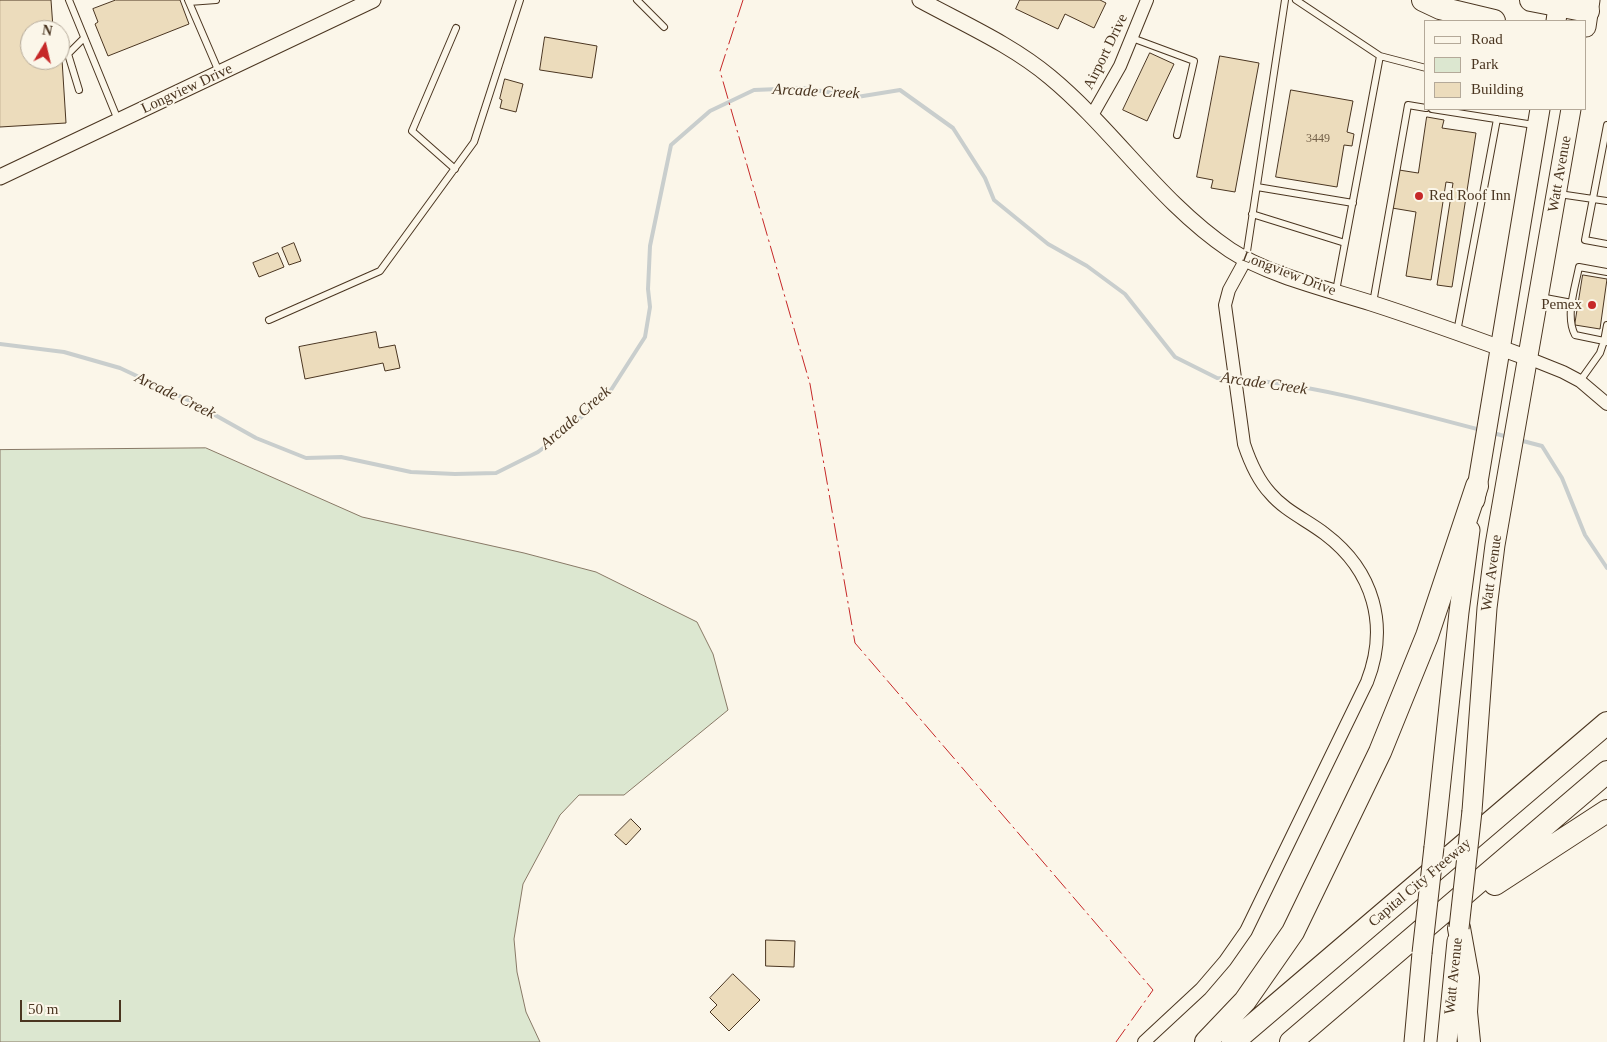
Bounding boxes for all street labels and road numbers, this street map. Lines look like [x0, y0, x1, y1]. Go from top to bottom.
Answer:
street label: Airport Drive [1080, 11, 1132, 93]
street label: Longview Drive [138, 60, 236, 118]
street label: Watt Avenue [1544, 134, 1576, 214]
street label: Longview Drive [1240, 248, 1338, 300]
street label: Watt Avenue [1478, 534, 1506, 612]
street label: Capital City Freeway [1365, 835, 1475, 931]
street label: Watt Avenue [1441, 937, 1467, 1015]

